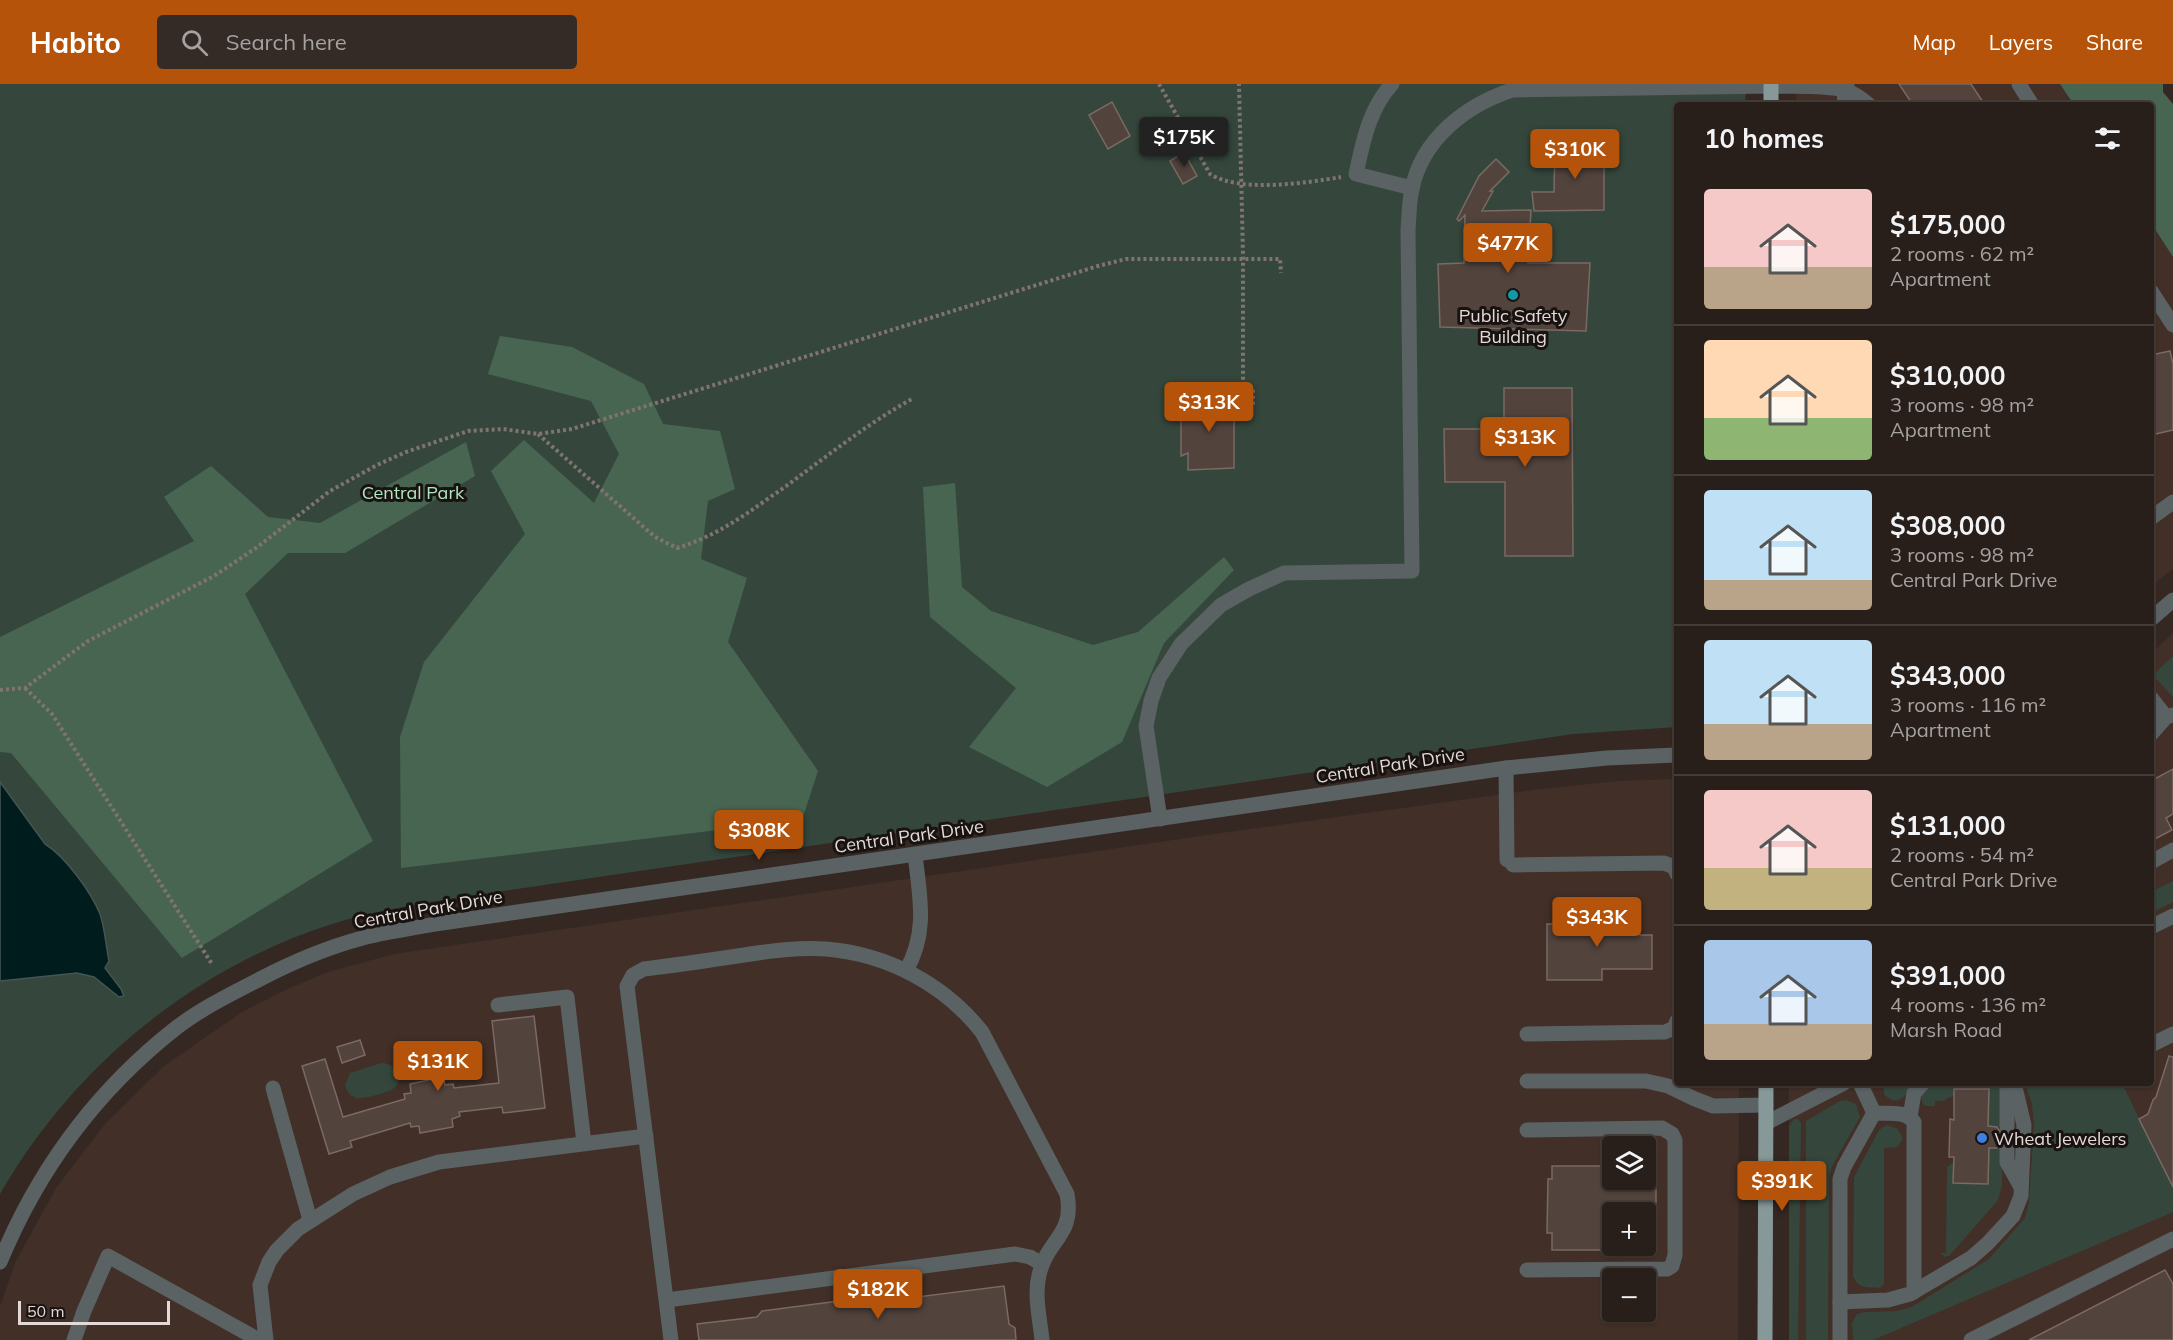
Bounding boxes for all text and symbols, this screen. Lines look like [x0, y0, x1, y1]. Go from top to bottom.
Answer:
search box [157, 15, 577, 69]
text: Habito [30, 25, 121, 60]
icon: search [178, 26, 211, 59]
text: Search here [226, 28, 347, 56]
text: Map [1913, 29, 1956, 55]
text: Layers [1989, 29, 2053, 55]
text: Share [2086, 29, 2143, 55]
pin: $175K [1142, 117, 1226, 168]
text: 10 homes [1704, 122, 1824, 155]
icon: filters [2091, 122, 2124, 155]
text: $175K [1153, 124, 1215, 149]
pin: $310K [1533, 129, 1617, 180]
text: $310K [1544, 136, 1606, 161]
text: $175,000 [1890, 208, 2006, 241]
icon: home [1752, 213, 1824, 285]
pin: $477K [1466, 223, 1550, 274]
text: $477K [1477, 230, 1539, 255]
text: 2 rooms · 62 m² [1890, 241, 2034, 266]
text: Apartment [1890, 266, 1991, 291]
marker: Public Safety Building [1506, 288, 1520, 302]
place label: Public Safety Building [1459, 304, 1568, 348]
text: $310,000 [1890, 359, 2006, 392]
icon: home [1752, 364, 1824, 436]
pin: $313K [1167, 382, 1251, 433]
text: $313K [1178, 389, 1240, 414]
text: 3 rooms · 98 m² [1890, 392, 2034, 417]
pin: $313K [1483, 417, 1567, 468]
text: Apartment [1890, 417, 1991, 442]
text: $313K [1494, 424, 1556, 449]
park label: Central Park [362, 481, 465, 504]
text: $308,000 [1890, 509, 2006, 542]
icon: home [1752, 514, 1824, 586]
text: 3 rooms · 98 m² [1890, 542, 2034, 567]
text: Central Park Drive [1890, 567, 2057, 592]
text: $343,000 [1890, 659, 2006, 692]
icon: home [1752, 664, 1824, 736]
text: 3 rooms · 116 m² [1890, 692, 2046, 717]
text: Apartment [1890, 717, 1991, 742]
street label: Central Park Drive [1314, 742, 1466, 788]
text: $131,000 [1890, 809, 2006, 842]
pin: $308K [717, 810, 801, 861]
street label: Central Park Drive [833, 814, 985, 858]
icon: home [1752, 814, 1824, 886]
text: $308K [728, 817, 790, 842]
text: 2 rooms · 54 m² [1890, 842, 2034, 867]
text: Central Park Drive [1890, 867, 2057, 892]
street label: Central Park Drive [352, 885, 504, 933]
pin: $343K [1555, 897, 1639, 948]
text: $343K [1566, 904, 1628, 929]
text: $391,000 [1890, 959, 2006, 992]
icon: home [1752, 964, 1824, 1036]
text: 4 rooms · 136 m² [1890, 992, 2046, 1017]
text: Marsh Road [1890, 1017, 2002, 1042]
pin: $131K [396, 1041, 480, 1092]
text: $131K [407, 1048, 469, 1073]
place label: Wheat Jewelers [1994, 1127, 2127, 1150]
marker: Wheat Jewelers [1975, 1131, 1989, 1145]
map controls [1602, 1136, 1656, 1322]
button: layers [1602, 1136, 1656, 1190]
pin: $391K [1740, 1161, 1824, 1212]
text: $391K [1751, 1168, 1813, 1193]
button: + [1602, 1202, 1656, 1256]
button: − [1602, 1268, 1656, 1322]
pin: $182K [836, 1269, 920, 1320]
text: $182K [847, 1276, 909, 1301]
scale bar [18, 1298, 170, 1326]
text: 50 m [27, 1301, 64, 1321]

